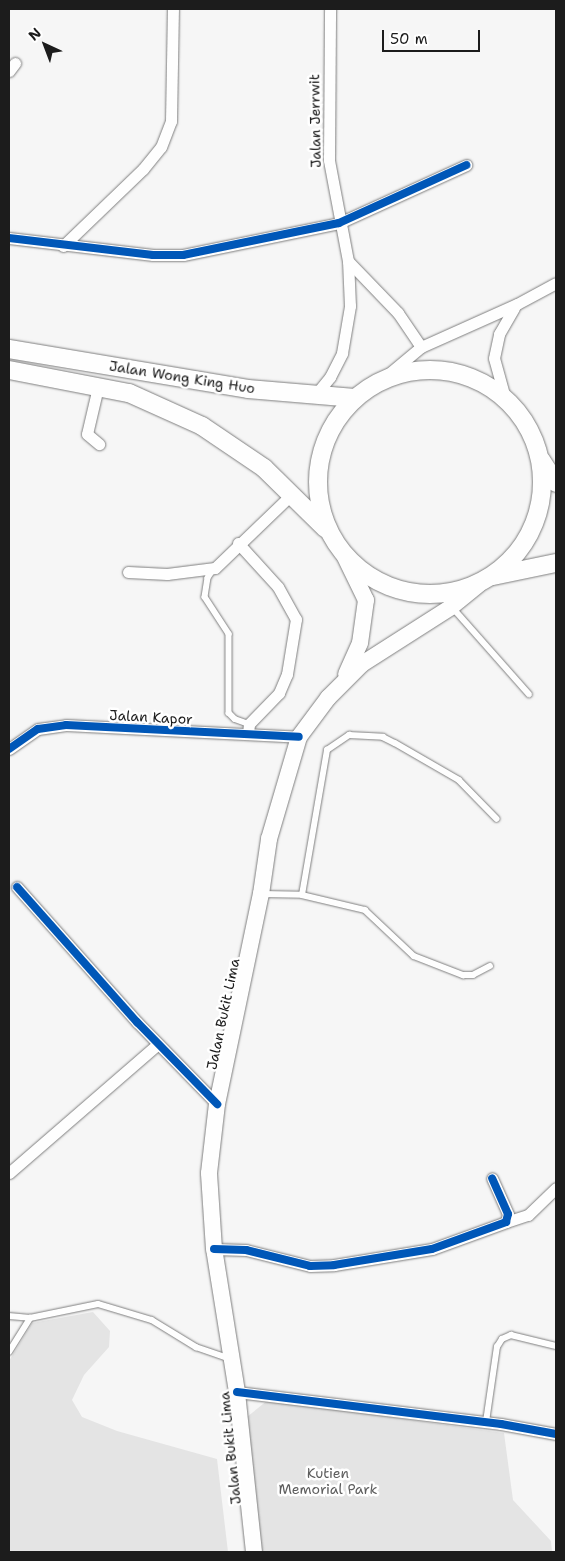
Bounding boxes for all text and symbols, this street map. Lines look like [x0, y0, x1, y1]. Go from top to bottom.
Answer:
north arrow [20, 20, 70, 70]
scale bar [385, 20, 482, 52]
text: N [25, 24, 45, 44]
text: 50 m [390, 29, 428, 49]
street label: Jalan Jerrwit [306, 74, 324, 168]
street label: Jalan Wong King Huo [108, 357, 256, 397]
street label: Jalan Kapor [109, 706, 193, 728]
street label: Jalan Bukit Lima [203, 957, 243, 1071]
street label: Jalan Bukit Lima [216, 1391, 244, 1505]
park label: Kutien Memorial Park [278, 1465, 378, 1498]

